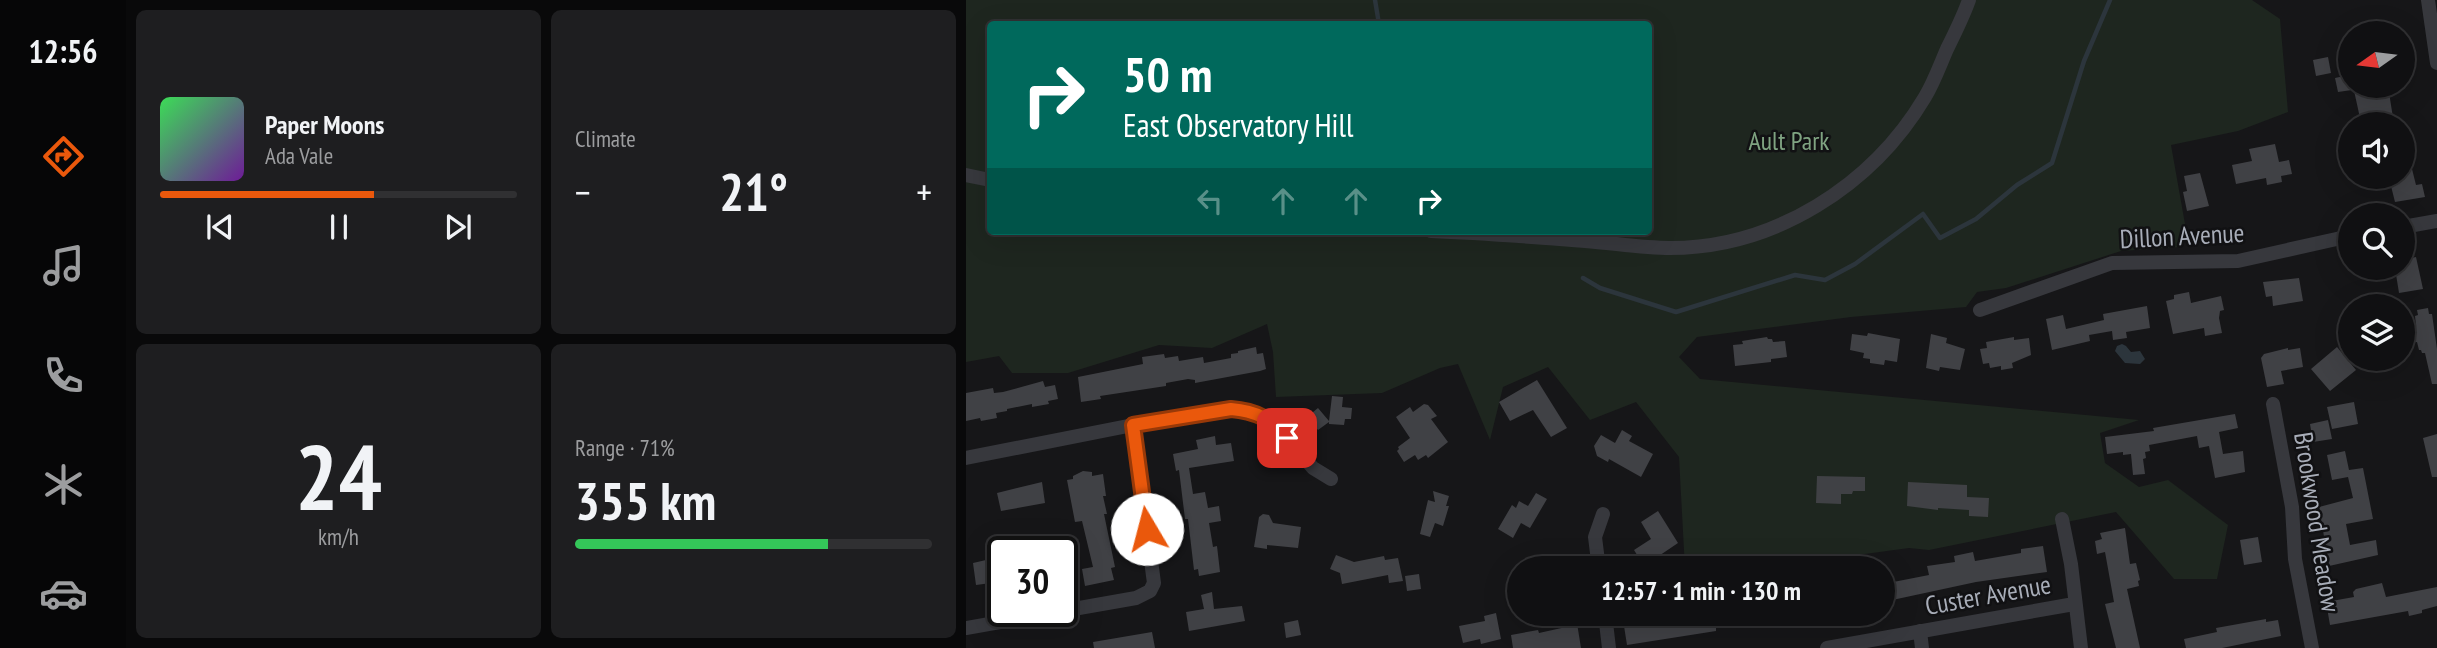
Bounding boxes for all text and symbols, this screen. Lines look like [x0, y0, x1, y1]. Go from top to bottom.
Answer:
north arrow [2338, 21, 2415, 98]
map controls [2338, 21, 2415, 371]
text: 12:56 [28, 30, 98, 72]
text: 50 m [1123, 42, 1212, 106]
icon: right [1008, 49, 1099, 140]
text: East Observatory Hill [1123, 104, 1353, 146]
text: Paper Moons [265, 108, 384, 141]
button: sound [2338, 112, 2415, 189]
text: Climate [575, 124, 636, 153]
park label: Ault Park [1749, 124, 1829, 157]
icon: directions [39, 132, 88, 181]
text: Ada Vale [265, 141, 333, 170]
text: 21° [719, 158, 788, 225]
text: − [575, 167, 591, 216]
text: + [916, 167, 932, 216]
icon: left [1191, 182, 1229, 220]
icon: ahead [1264, 182, 1302, 220]
icon: ahead [1337, 182, 1375, 220]
icon: right [1410, 182, 1448, 220]
button: search [2338, 203, 2415, 280]
icon: previous [201, 208, 239, 246]
icon: pause [320, 208, 358, 246]
icon: next [439, 208, 477, 246]
street label: Dillon Avenue [2119, 216, 2245, 255]
icon: music [39, 241, 88, 290]
button: layers [2338, 294, 2415, 371]
icon: phone [39, 351, 88, 400]
pin [1257, 408, 1317, 468]
text: 24 [295, 417, 382, 535]
icon: arrive [1268, 419, 1306, 457]
street label: Brookwood Meadow [2287, 430, 2348, 615]
text: Range · 71% [575, 433, 675, 462]
icon: climate [39, 460, 88, 509]
text: 355 km [575, 467, 716, 534]
position arrow [1110, 492, 1184, 566]
text: km/h [318, 522, 359, 551]
speed limit sign: 30 [987, 536, 1078, 627]
street label: Custer Avenue [1923, 567, 2053, 622]
icon: car [39, 569, 88, 618]
text: 12:57 · 1 min · 130 m [1601, 574, 1801, 607]

